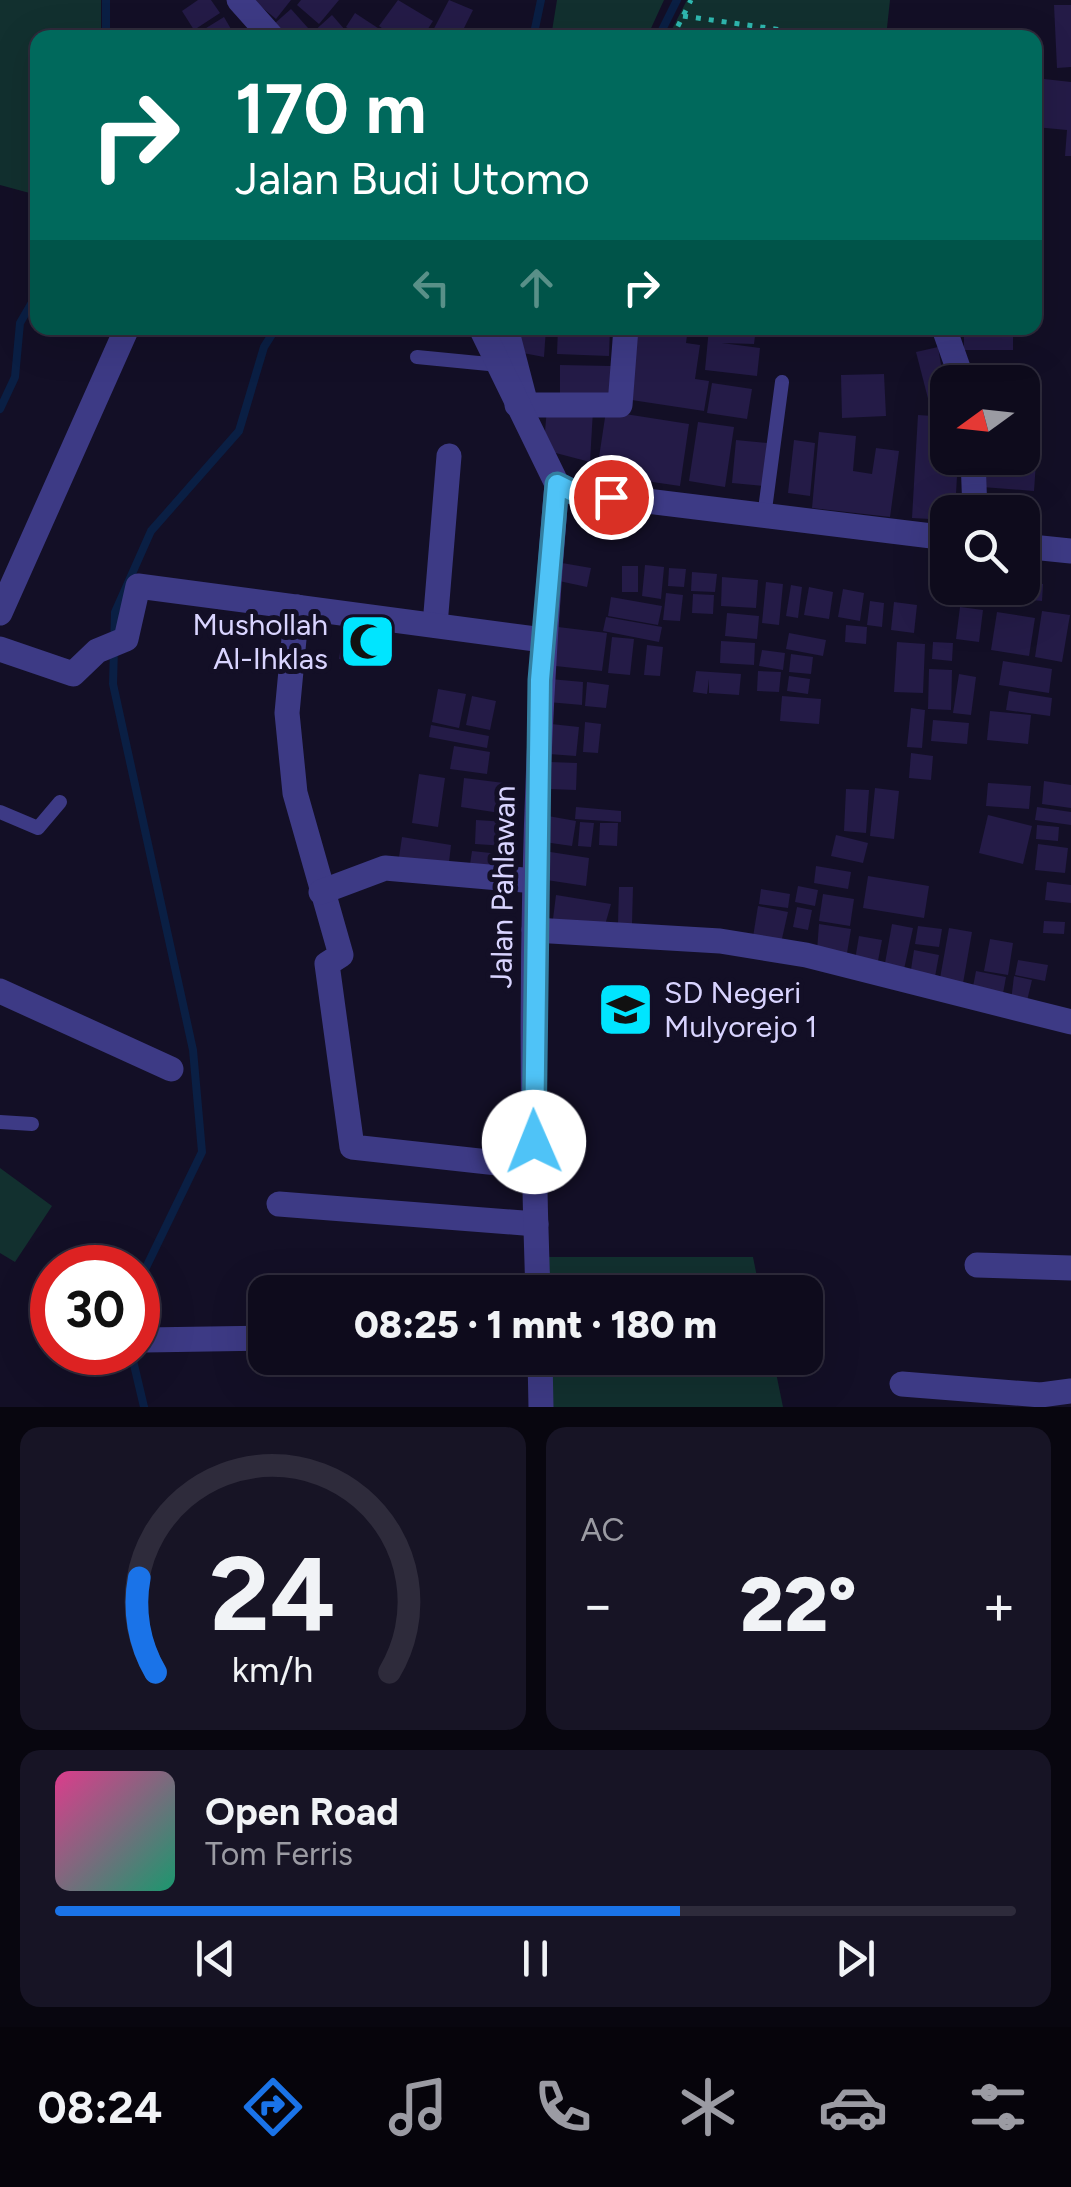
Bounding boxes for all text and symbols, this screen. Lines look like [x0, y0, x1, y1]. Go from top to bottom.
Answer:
text: 170 m [235, 66, 427, 151]
icon: right [70, 70, 200, 200]
text: Jalan Budi Utomo [235, 151, 590, 205]
icon: left [404, 260, 459, 315]
icon: ahead [509, 260, 564, 315]
icon: right [614, 260, 669, 315]
north arrow [930, 365, 1040, 475]
map controls [930, 365, 1040, 605]
pin [569, 455, 654, 540]
icon: arrive [584, 470, 639, 525]
button: search [930, 495, 1040, 605]
place label: Mushollah Al-Ihklas [193, 606, 328, 677]
mosque icon: Mushollah Al-Ihklas [337, 612, 397, 672]
street label: Jalan Pahlawan [482, 785, 523, 989]
place label: SD Negeri Mulyorejo 1 [664, 974, 817, 1045]
school or university icon: SD Negeri Mulyorejo 1 [595, 980, 655, 1040]
position arrow [482, 1090, 586, 1194]
speed limit sign: 30 [30, 1245, 160, 1375]
text: 08:25 · 1 mnt · 180 m [354, 1302, 717, 1348]
text: AC [581, 1511, 625, 1549]
text: 24 [210, 1531, 336, 1656]
text: 22° [740, 1560, 857, 1650]
text: − [581, 1572, 615, 1638]
text: + [982, 1572, 1016, 1638]
text: km/h [232, 1648, 314, 1691]
text: Open Road [205, 1789, 399, 1835]
text: Tom Ferris [205, 1835, 353, 1873]
icon: previous [188, 1931, 243, 1986]
icon: pause [508, 1931, 563, 1986]
icon: next [828, 1931, 883, 1986]
icon: directions [238, 2072, 308, 2142]
icon: music [383, 2072, 453, 2142]
icon: phone [528, 2072, 598, 2142]
icon: climate [673, 2072, 743, 2142]
icon: car [818, 2072, 888, 2142]
icon: filters [963, 2072, 1033, 2142]
text: 08:24 [38, 2080, 162, 2134]

